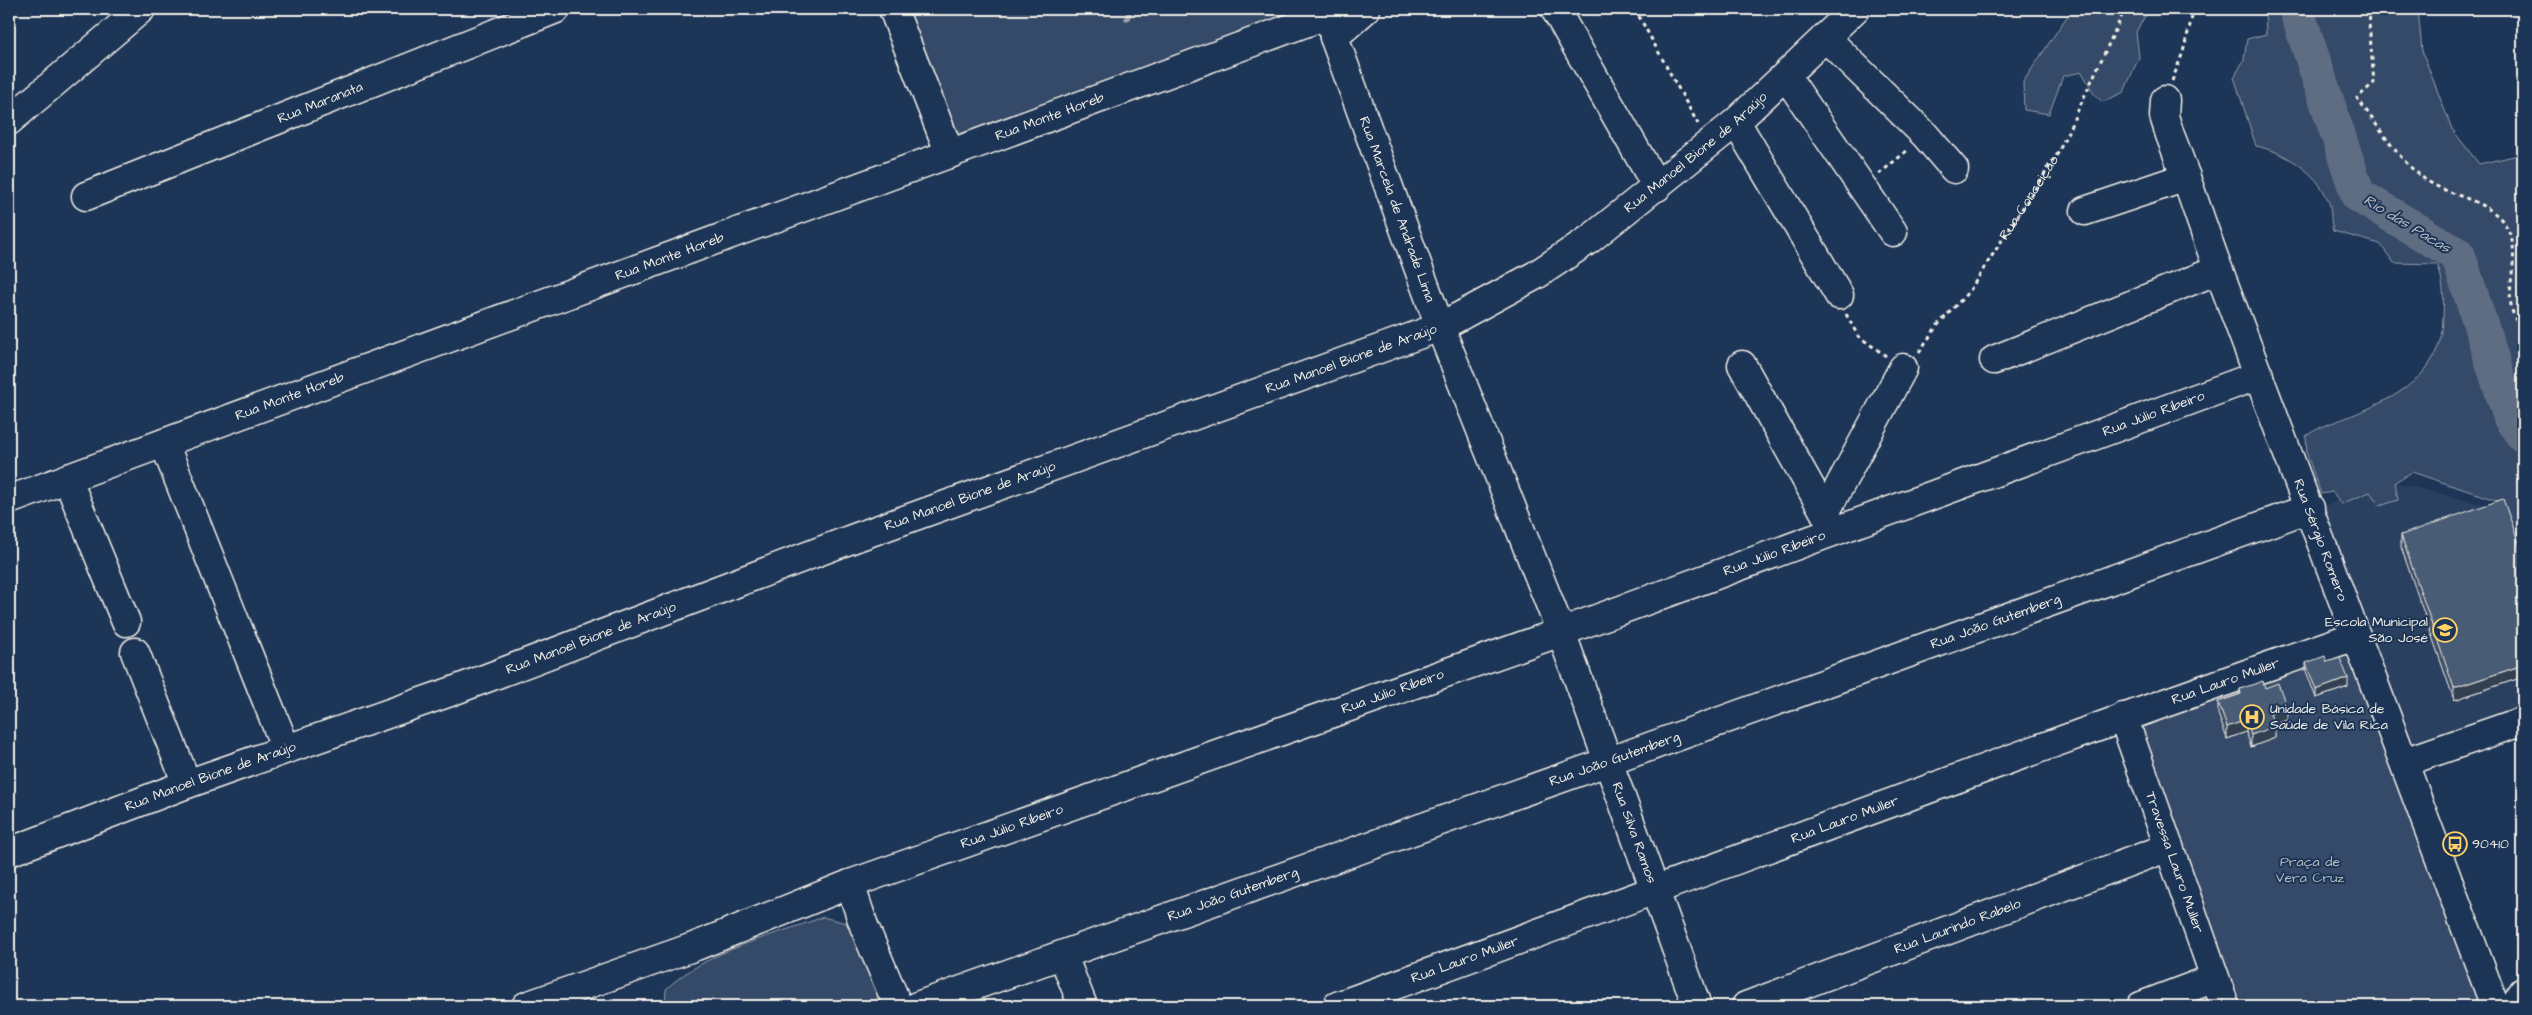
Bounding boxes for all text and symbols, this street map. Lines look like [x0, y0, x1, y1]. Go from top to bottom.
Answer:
street label: Rua Maranata [274, 77, 366, 129]
street label: Rua Manoel Bione de Araújo [1620, 87, 1772, 218]
street label: Rua Monte Horeb [992, 88, 1107, 146]
street label: Rua Marcela de Andrade Lima [1354, 114, 1440, 305]
street label: Rua Conceição [1995, 151, 2064, 244]
water label: Rio das Pacas [2360, 190, 2456, 259]
street label: Rua Monte Horeb [612, 228, 727, 286]
street label: Rua Manoel Bione de Araújo [1263, 319, 1440, 399]
street label: Rua Monte Horeb [232, 367, 347, 426]
street label: Rua Júlio Ribeiro [2100, 386, 2207, 442]
street label: Rua Manoel Bione de Araújo [882, 456, 1059, 536]
street label: Rua Sérgio Romero [2288, 476, 2352, 604]
street label: Rua Júlio Ribeiro [1720, 525, 1828, 581]
street label: Rua João Gutemberg [1928, 589, 2063, 654]
street label: Rua Manoel Bione de Araújo [503, 597, 679, 680]
place label: Escola Municipal São José [2325, 612, 2428, 648]
school or university icon: Escola Municipal São José [2432, 617, 2458, 643]
street label: Rua Lauro Muller [2169, 653, 2283, 710]
street label: Rua Júlio Ribeiro [1339, 664, 1447, 719]
place label: Unidade Básica de Saúde de Vila Rica [2270, 699, 2388, 735]
hospital icon: Unidade Básica de Saúde de Vila Rica [2239, 704, 2265, 730]
street label: Rua João Gutemberg [1547, 727, 1683, 792]
street label: Rua Manoel Bione de Araújo [122, 737, 299, 817]
street label: Rua Silva Ramos [1606, 780, 1662, 886]
street label: Travessa Lauro Muller [2140, 789, 2209, 936]
street label: Rua Lauro Muller [1788, 791, 1902, 849]
street label: Rua Júlio Ribeiro [958, 799, 1066, 854]
bus stop icon: 90410 [2442, 831, 2468, 857]
place label: 90410 [2472, 834, 2509, 854]
park label: Praça de Vera Cruz [2276, 852, 2344, 888]
street label: Rua João Gutemberg [1165, 862, 1301, 927]
street label: Rua Laurindo Rabelo [1891, 894, 2024, 959]
street label: Rua Lauro Muller [1408, 931, 1522, 988]

